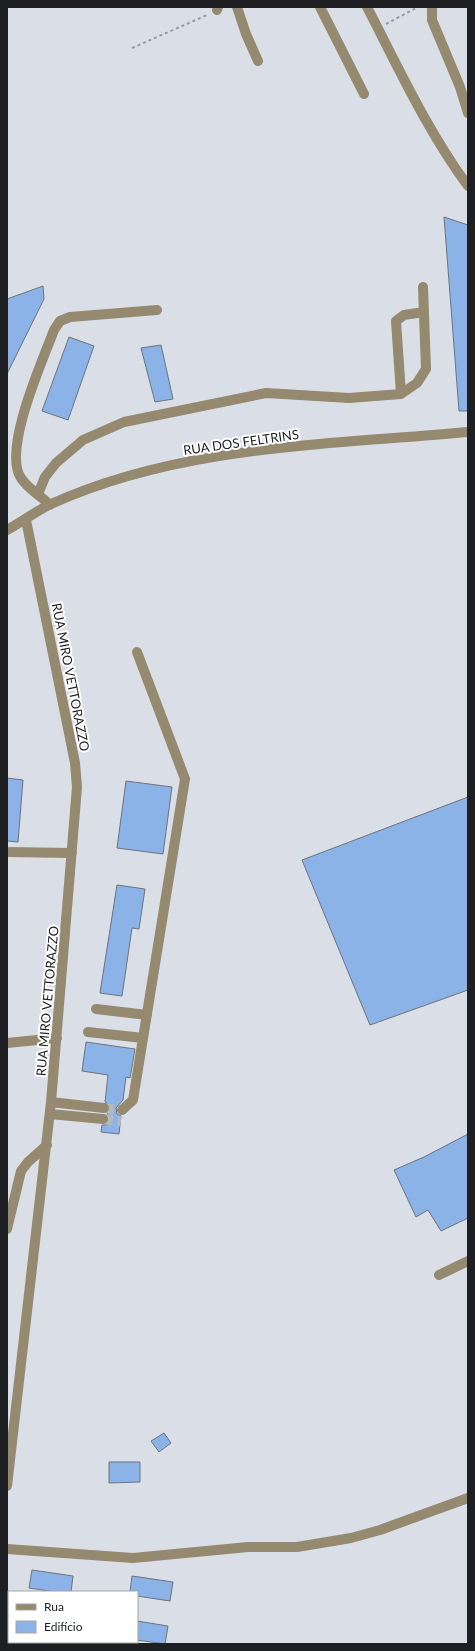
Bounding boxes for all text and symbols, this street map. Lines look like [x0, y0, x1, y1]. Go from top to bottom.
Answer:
street label: RUA DOS FELTRINS [182, 426, 300, 458]
street label: RUA MIRO VETTORAZZO [49, 602, 93, 752]
street label: RUA MIRO VETTORAZZO [32, 925, 62, 1077]
legend [8, 1591, 138, 1643]
text: Rua [44, 1599, 64, 1614]
text: Edifício [44, 1619, 83, 1634]

